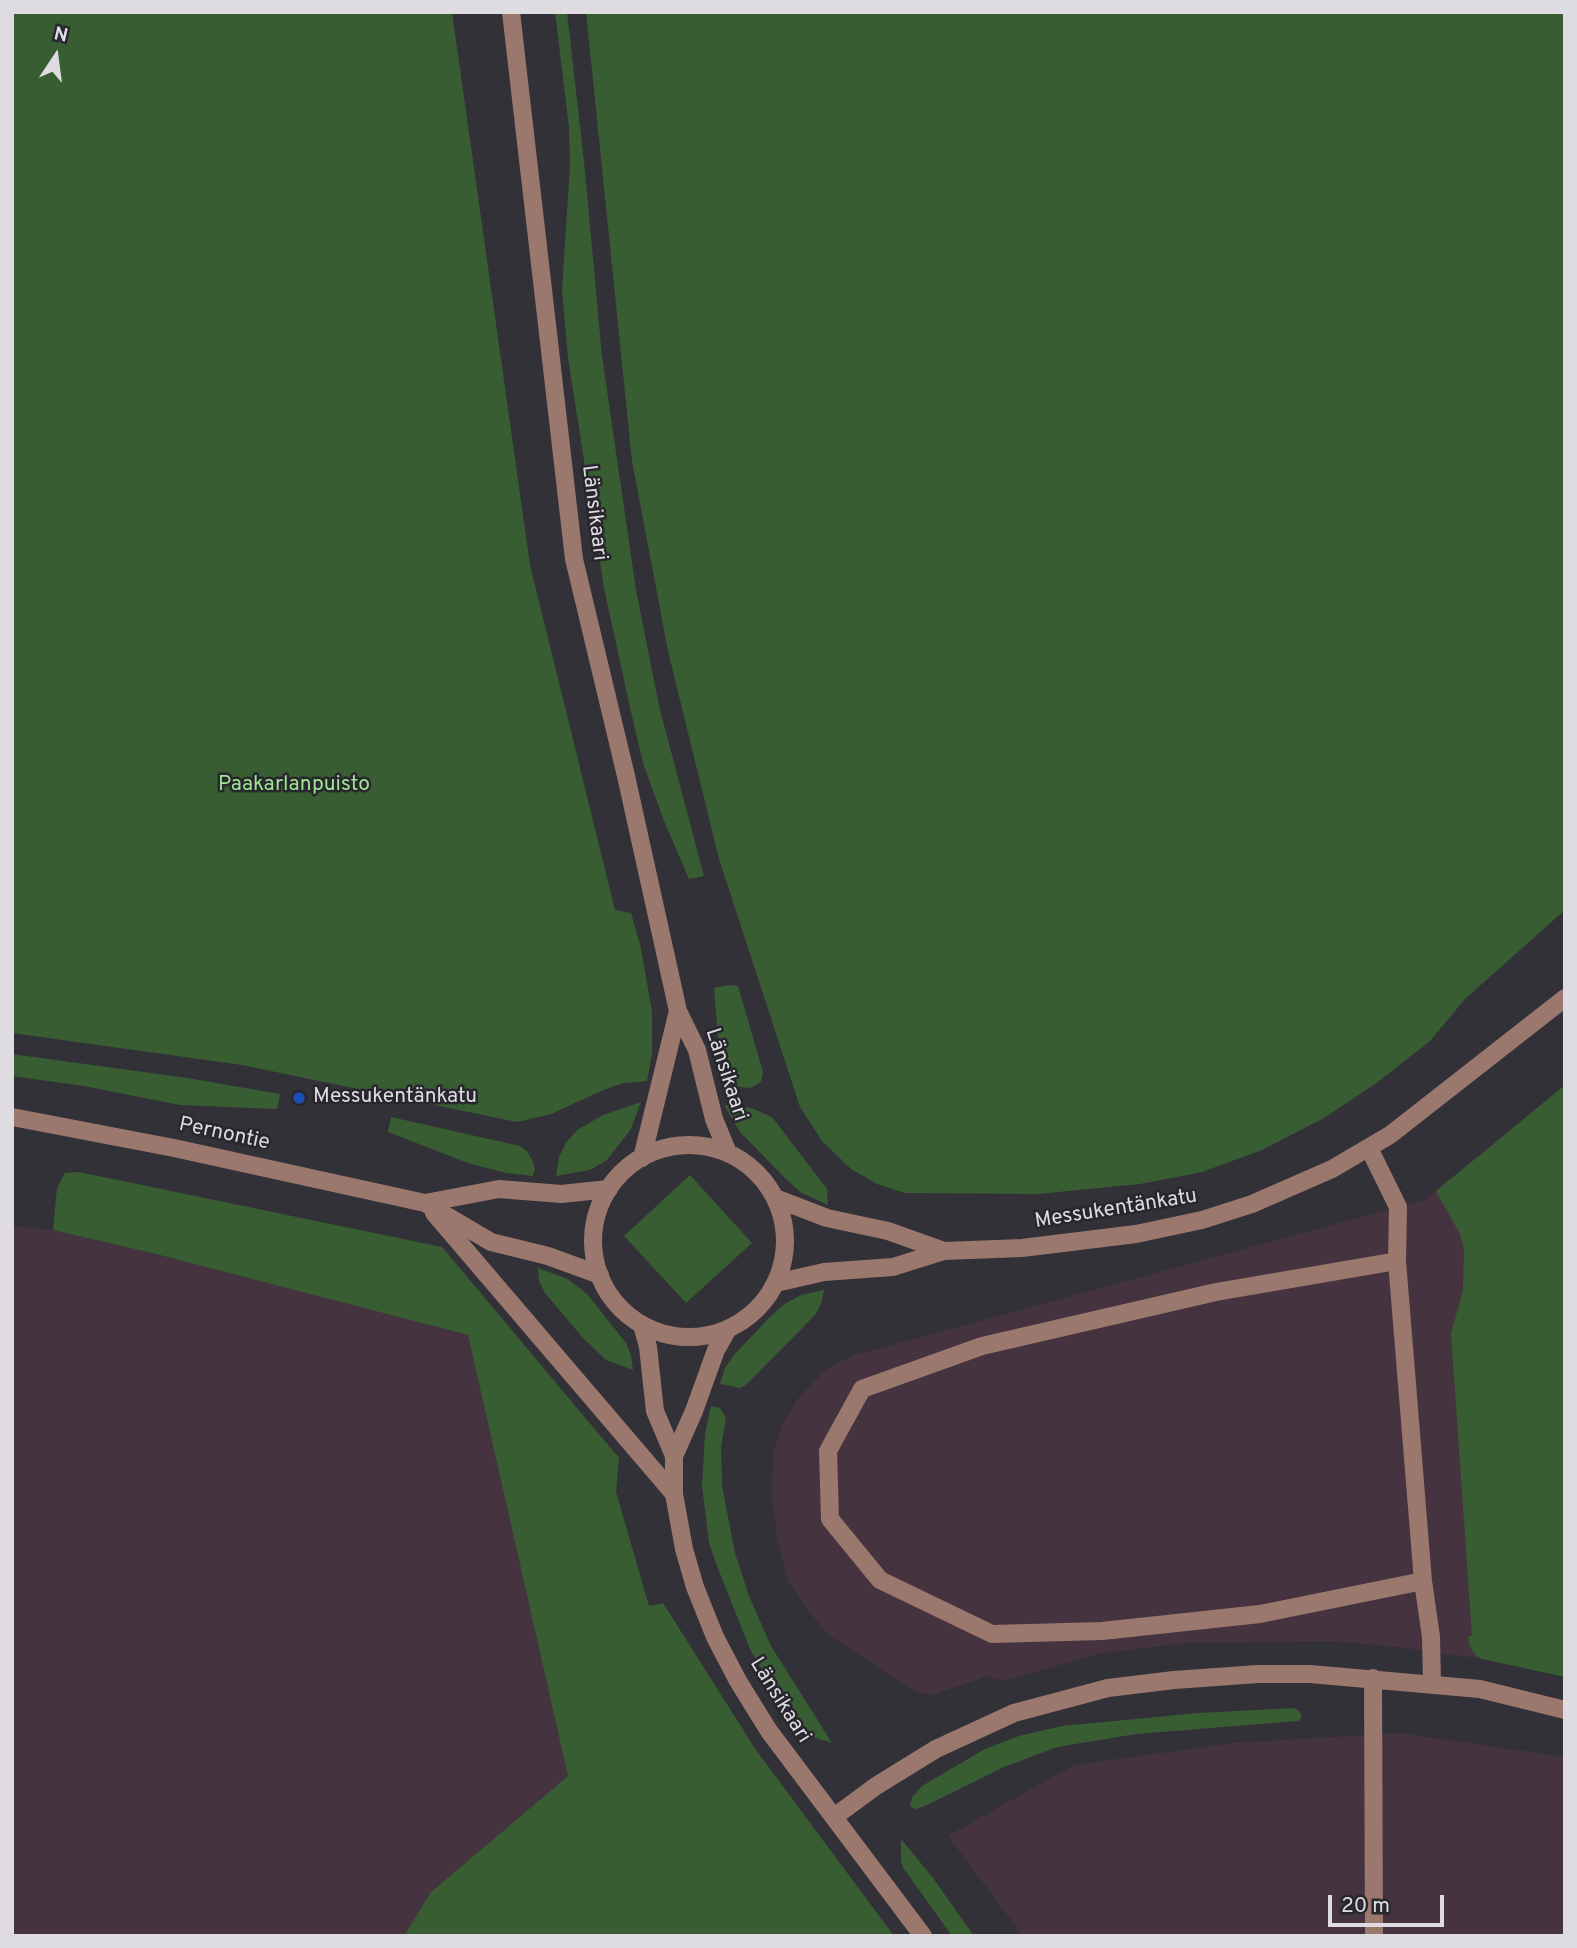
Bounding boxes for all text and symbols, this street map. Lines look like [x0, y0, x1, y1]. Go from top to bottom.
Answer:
north arrow [21, 21, 91, 91]
text: N [51, 22, 70, 49]
street label: Länsikaari [575, 464, 611, 562]
park label: Paakarlanpuisto [218, 773, 370, 799]
street label: Länsikaari [698, 1025, 752, 1125]
place label: Messukentänkatu [313, 1085, 477, 1111]
marker: Messukentänkatu [291, 1090, 307, 1106]
street label: Pernontie [176, 1113, 272, 1157]
street label: Messukentänkatu [1033, 1185, 1199, 1235]
street label: Länsikaari [743, 1653, 815, 1749]
scale bar [1332, 1882, 1448, 1926]
text: 20 m [1341, 1893, 1390, 1920]

